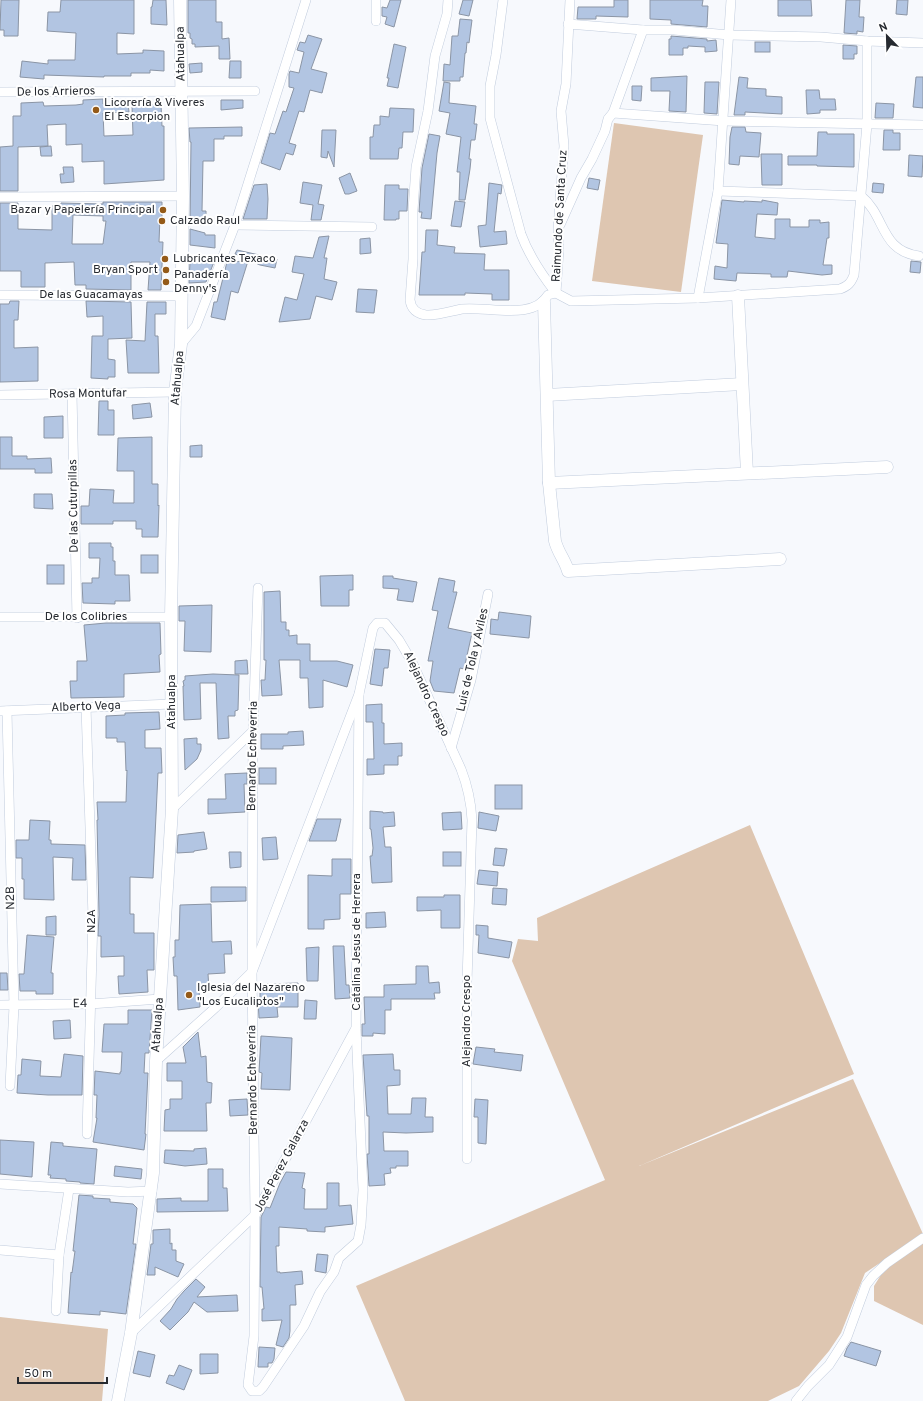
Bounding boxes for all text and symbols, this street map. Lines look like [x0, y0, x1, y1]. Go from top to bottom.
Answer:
north arrow [867, 16, 907, 56]
text: N [877, 20, 890, 36]
street label: Atahualpa [173, 26, 189, 82]
street label: De los Arrieros [17, 83, 95, 101]
place label: Licorería & Viveres El Escorpion [104, 95, 205, 125]
marker: Licorería & Viveres El Escorpion [91, 105, 101, 115]
street label: Raimundo de Santa Cruz [549, 149, 571, 283]
place label: Bazar y Papelería Principal [10, 202, 155, 218]
marker: Bazar y Papelería Principal [158, 205, 168, 215]
place label: Calzado Raul [170, 213, 240, 229]
marker: Calzado Raul [157, 216, 167, 226]
place label: Lubricantes Texaco [173, 251, 276, 267]
marker: Lubricantes Texaco [160, 254, 170, 264]
place label: Bryan Sport [93, 262, 158, 278]
marker: Bryan Sport [161, 265, 171, 275]
place label: Panadería Denny's [174, 267, 228, 297]
marker: Panadería Denny's [161, 277, 171, 287]
street label: De las Guacamayas [39, 287, 143, 303]
street label: Atahualpa [168, 350, 188, 406]
street label: Rosa Montufar [49, 385, 127, 403]
street label: De las Cuturpillas [65, 459, 83, 553]
street label: Luis de Tola y Aviles [453, 607, 493, 713]
street label: De los Colibries [45, 609, 127, 625]
street label: Alejandro Crespo [399, 649, 453, 740]
street label: Atahualpa [164, 674, 180, 730]
street label: Alberto Vega [51, 698, 121, 716]
street label: Bernardo Echeverria [244, 701, 262, 811]
street label: Catalina Jesus de Herrera [349, 873, 365, 1011]
street label: N2B [3, 886, 19, 910]
street label: N2A [84, 909, 100, 933]
street label: Alejandro Crespo [459, 974, 475, 1067]
place label: Iglesia del Nazareno "Los Eucaliptos" [197, 980, 305, 1010]
marker: Iglesia del Nazareno "Los Eucaliptos" [184, 990, 194, 1000]
street label: E4 [73, 996, 87, 1012]
street label: Atahualpa [148, 997, 168, 1053]
street label: Bernardo Echeverria [244, 1025, 262, 1135]
street label: José Perez Galarza [251, 1117, 313, 1215]
scale bar [18, 1359, 107, 1385]
text: 50 m [24, 1366, 52, 1382]

